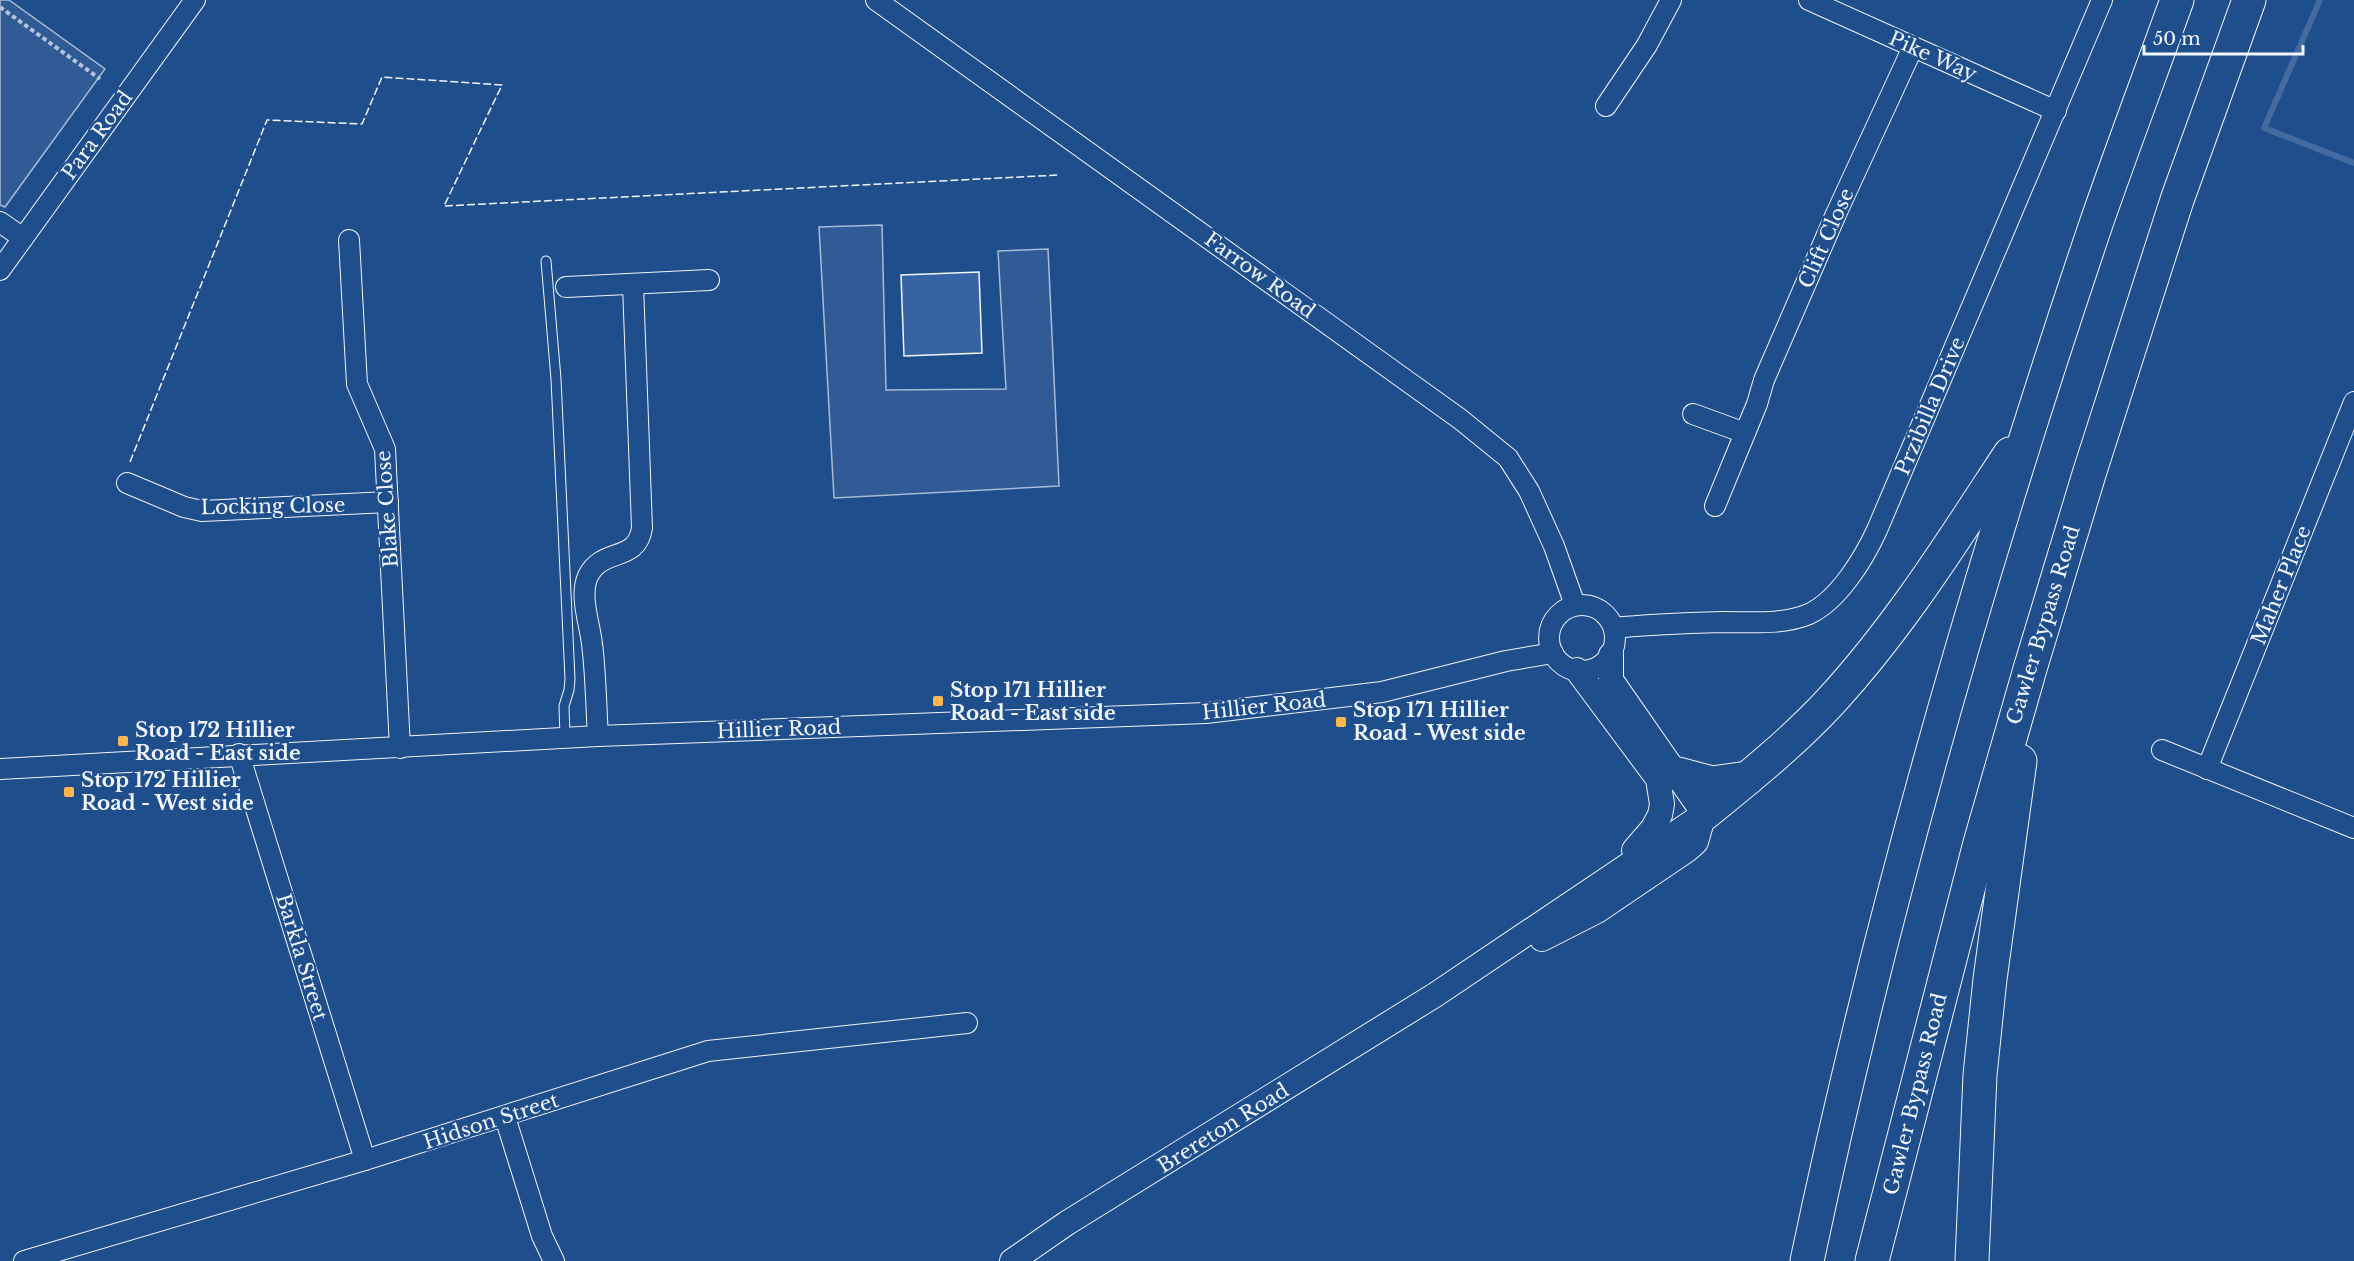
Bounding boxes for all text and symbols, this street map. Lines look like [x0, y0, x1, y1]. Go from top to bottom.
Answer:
scale bar [2144, 18, 2303, 56]
street label: Pike Way [1885, 26, 1981, 86]
text: 50 m [2153, 28, 2201, 50]
street label: Para Road [57, 86, 137, 184]
street label: Clift Close [1793, 184, 1859, 292]
street label: Farrow Road [1200, 227, 1320, 323]
street label: Przibilla Drive [1890, 333, 1970, 479]
street label: Blake Close [371, 449, 403, 569]
street label: Locking Close [200, 493, 346, 519]
street label: Gawler Bypass Road [2001, 522, 2085, 728]
street label: Maher Place [2246, 522, 2316, 648]
place label: Stop 171 Hillier Road - East side [950, 678, 1116, 725]
street label: Hillier Road [1201, 688, 1327, 724]
marker: Stop 171 Hillier Road - East side [931, 694, 945, 708]
place label: Stop 171 Hillier Road - West side [1353, 698, 1526, 745]
street label: Hillier Road [716, 715, 842, 743]
marker: Stop 171 Hillier Road - West side [1334, 715, 1348, 729]
place label: Stop 172 Hillier Road - East side [135, 718, 301, 765]
marker: Stop 172 Hillier Road - East side [116, 734, 130, 748]
place label: Stop 172 Hillier Road - West side [81, 768, 254, 815]
marker: Stop 172 Hillier Road - West side [62, 785, 76, 799]
street label: Barkla Street [271, 891, 333, 1024]
street label: Gawler Bypass Road [1878, 991, 1952, 1197]
street label: Brereton Road [1153, 1078, 1293, 1178]
street label: Hidson Street [420, 1088, 562, 1154]

